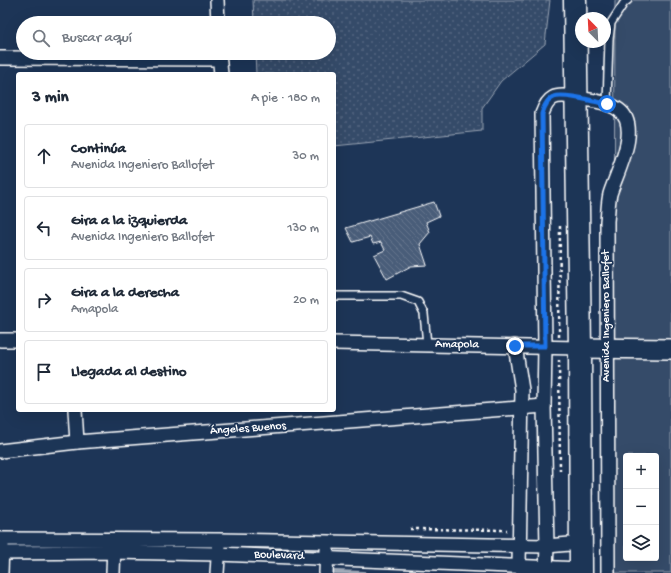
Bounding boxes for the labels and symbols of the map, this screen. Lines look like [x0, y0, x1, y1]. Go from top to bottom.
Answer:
north arrow [575, 12, 611, 48]
route start [598, 95, 616, 113]
street label: Avenida Ingeniero Ballofet [600, 249, 614, 382]
route end [506, 337, 524, 355]
street label: Amapola [435, 338, 479, 352]
street label: Ángeles Buenos [210, 419, 287, 439]
street label: Boulevard [253, 548, 305, 564]

